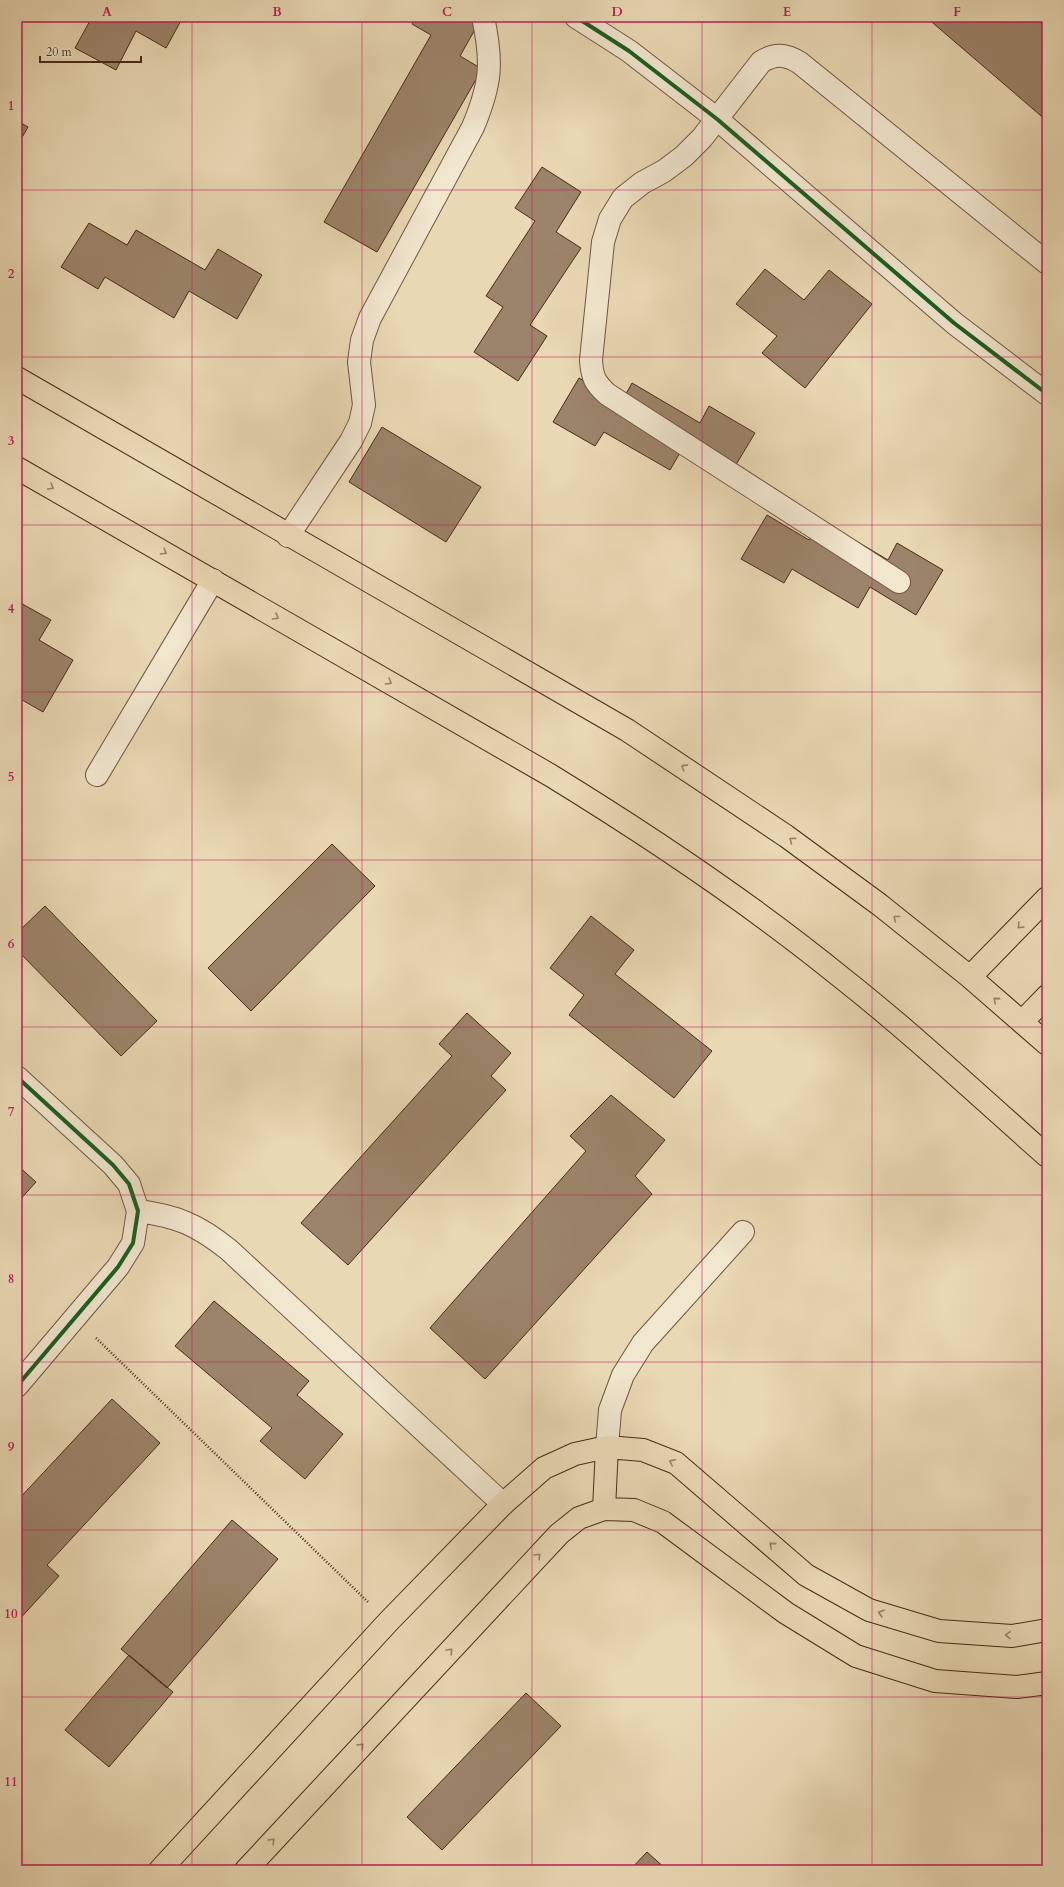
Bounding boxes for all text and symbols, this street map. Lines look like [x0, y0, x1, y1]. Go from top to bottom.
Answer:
text: A [102, 3, 112, 21]
text: B [272, 3, 282, 21]
text: C [442, 3, 452, 21]
text: D [611, 3, 623, 21]
text: E [783, 3, 791, 21]
text: F [953, 3, 961, 21]
scale bar [40, 38, 141, 64]
text: 20 m [46, 44, 73, 60]
text: 1 [8, 97, 14, 115]
text: 2 [8, 265, 15, 283]
text: 3 [8, 432, 15, 450]
one-way arrow [47, 483, 54, 490]
one-way arrow [160, 547, 167, 554]
text: 4 [8, 600, 15, 618]
one-way arrow [272, 612, 279, 619]
one-way arrow [385, 677, 392, 684]
one-way arrow [681, 764, 688, 771]
text: 5 [8, 768, 14, 786]
one-way arrow [789, 838, 796, 845]
one-way arrow [893, 915, 900, 922]
one-way arrow [1017, 921, 1025, 929]
text: 6 [8, 935, 15, 953]
one-way arrow [994, 998, 1001, 1005]
text: 7 [8, 1103, 15, 1121]
text: 8 [8, 1270, 14, 1288]
text: 9 [8, 1438, 15, 1456]
one-way arrow [669, 1459, 677, 1467]
one-way arrow [769, 1543, 776, 1550]
one-way arrow [534, 1554, 541, 1561]
text: 10 [4, 1605, 18, 1623]
one-way arrow [878, 1609, 885, 1618]
one-way arrow [1005, 1631, 1011, 1639]
one-way arrow [445, 1649, 452, 1656]
one-way arrow [356, 1744, 363, 1751]
text: 11 [4, 1773, 18, 1791]
one-way arrow [267, 1839, 274, 1846]

